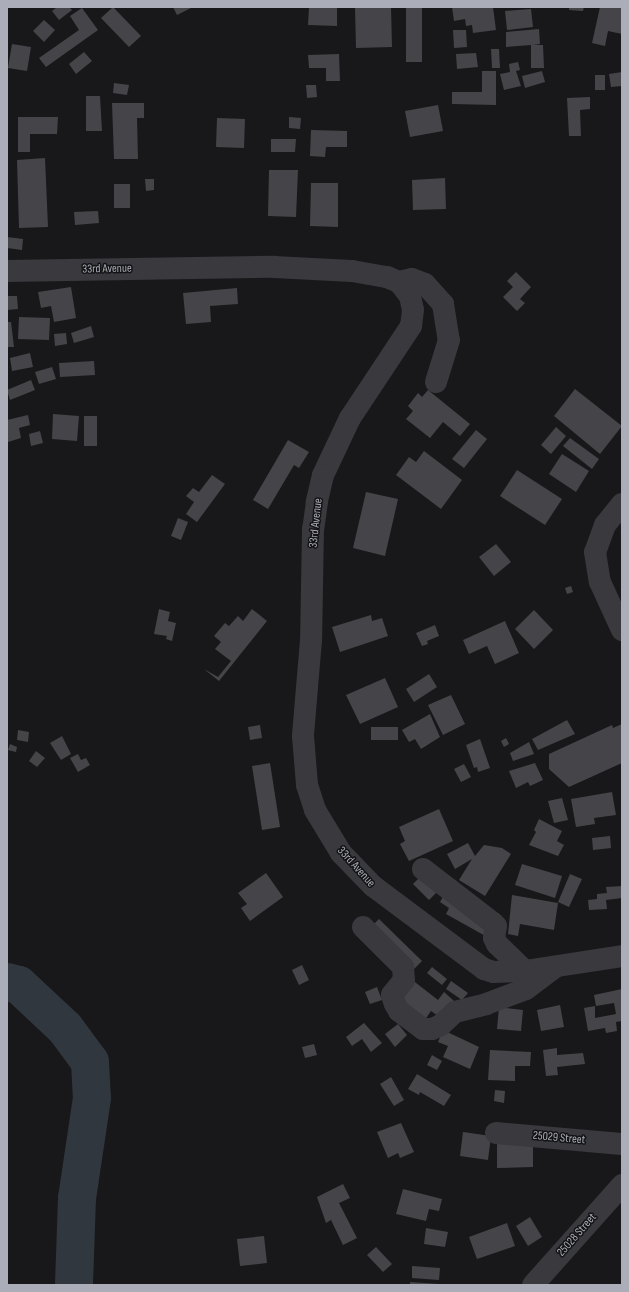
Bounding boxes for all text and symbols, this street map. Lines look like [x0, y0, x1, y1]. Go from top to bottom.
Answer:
street label: 33rd Avenue [82, 261, 132, 277]
street label: 33rd Avenue [306, 498, 326, 548]
street label: 33rd Avenue [334, 844, 378, 890]
street label: 25029 Street [532, 1129, 586, 1147]
street label: 25028 Street [554, 1210, 600, 1260]

